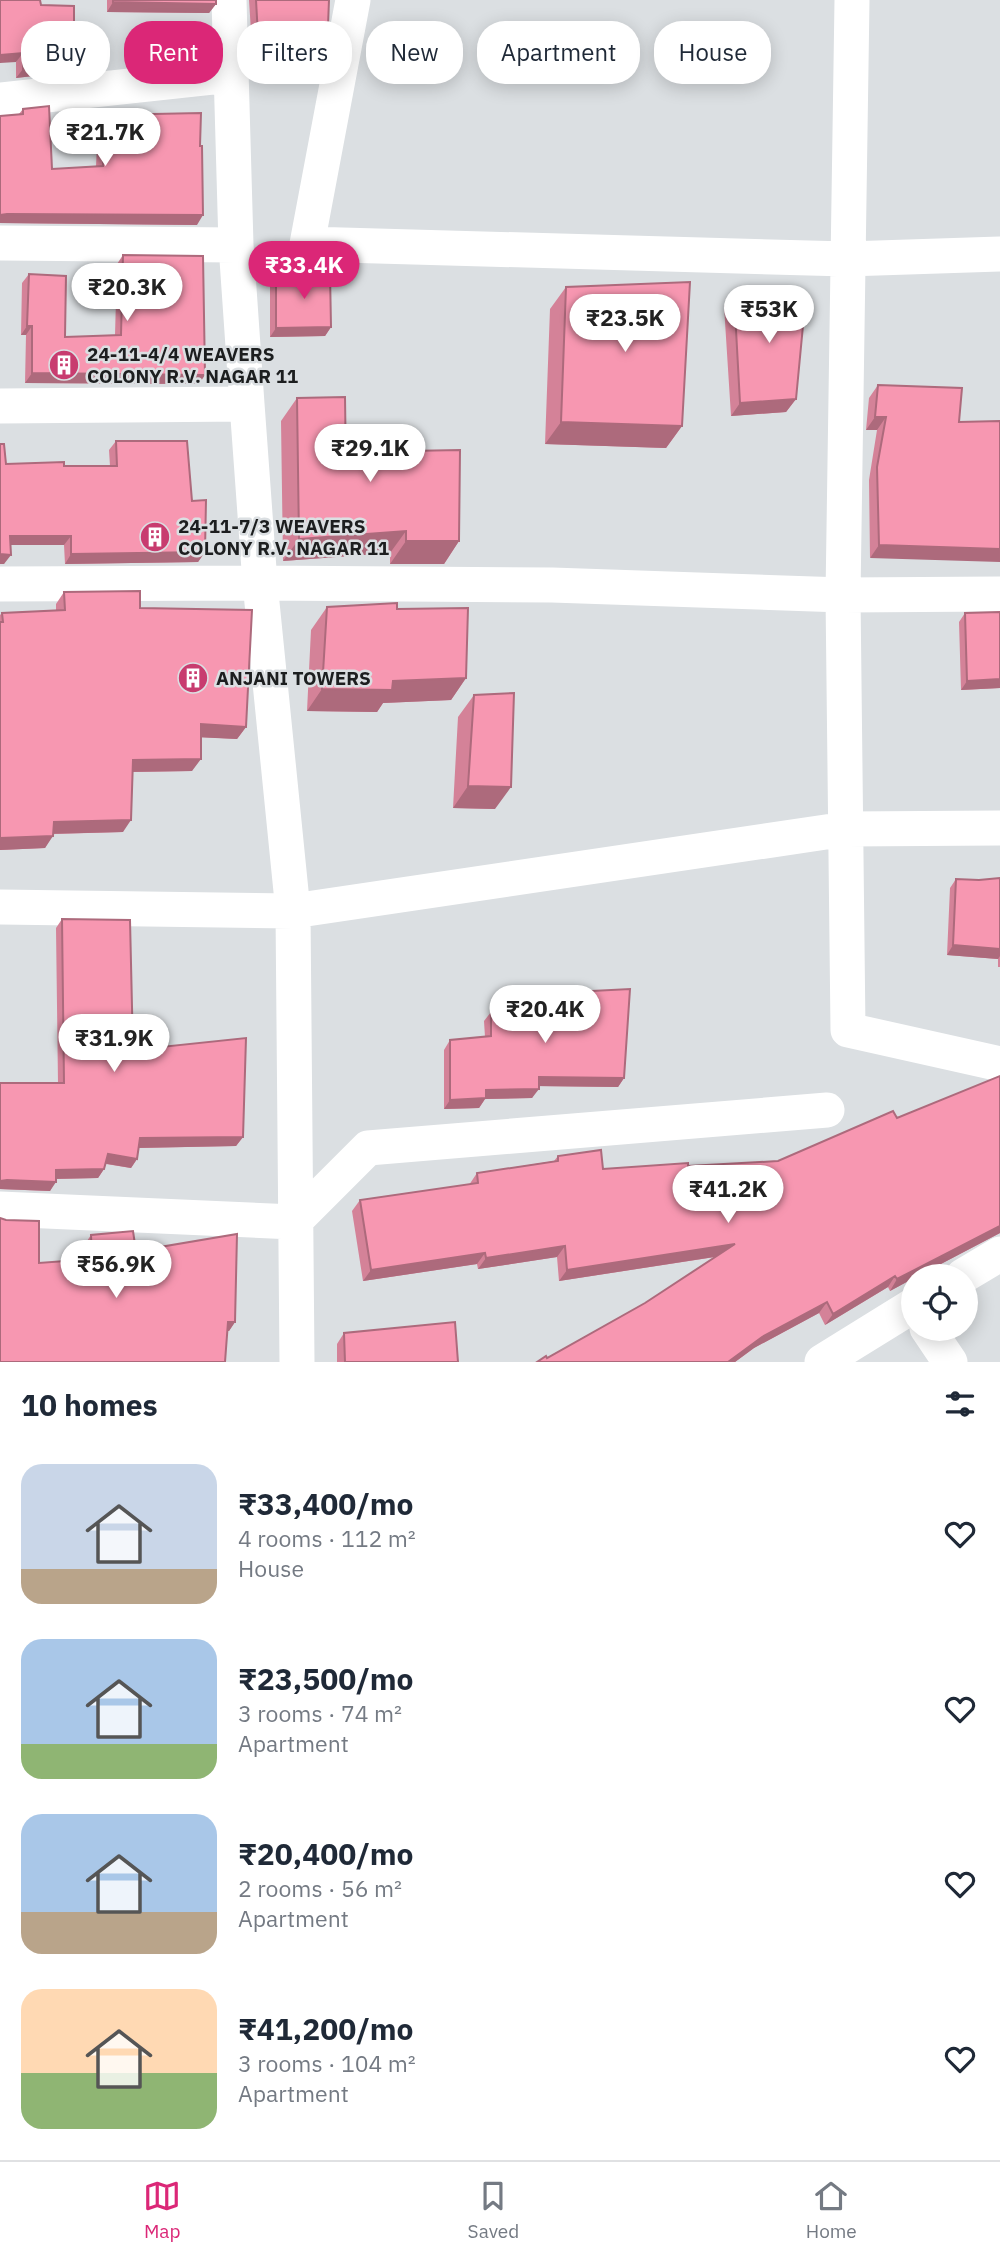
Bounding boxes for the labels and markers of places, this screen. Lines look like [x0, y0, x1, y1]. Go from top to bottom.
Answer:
pin: ₹21.7K [48, 108, 162, 168]
pin: ₹33.4K [247, 242, 361, 301]
pin: ₹20.3K [70, 264, 184, 323]
pin: ₹53K [728, 286, 810, 345]
pin: ₹23.5K [568, 294, 682, 354]
place label: 24-11-4/4 WEAVERS COLONY R.V. NAGAR 11 [87, 342, 299, 388]
building icon: 24-11-4/4 WEAVERS COLONY R.V. NAGAR 11 [47, 348, 81, 382]
pin: ₹29.1K [313, 424, 427, 484]
place label: 24-11-7/3 WEAVERS COLONY R.V. NAGAR 11 [178, 514, 390, 560]
building icon: 24-11-7/3 WEAVERS COLONY R.V. NAGAR 11 [138, 520, 172, 554]
building icon: ANJANI TOWERS [176, 661, 210, 695]
place label: ANJANI TOWERS [216, 666, 371, 690]
pin: ₹20.4K [488, 986, 602, 1045]
pin: ₹31.9K [57, 1014, 171, 1074]
pin: ₹41.2K [671, 1166, 785, 1225]
pin: ₹56.9K [59, 1240, 173, 1300]

